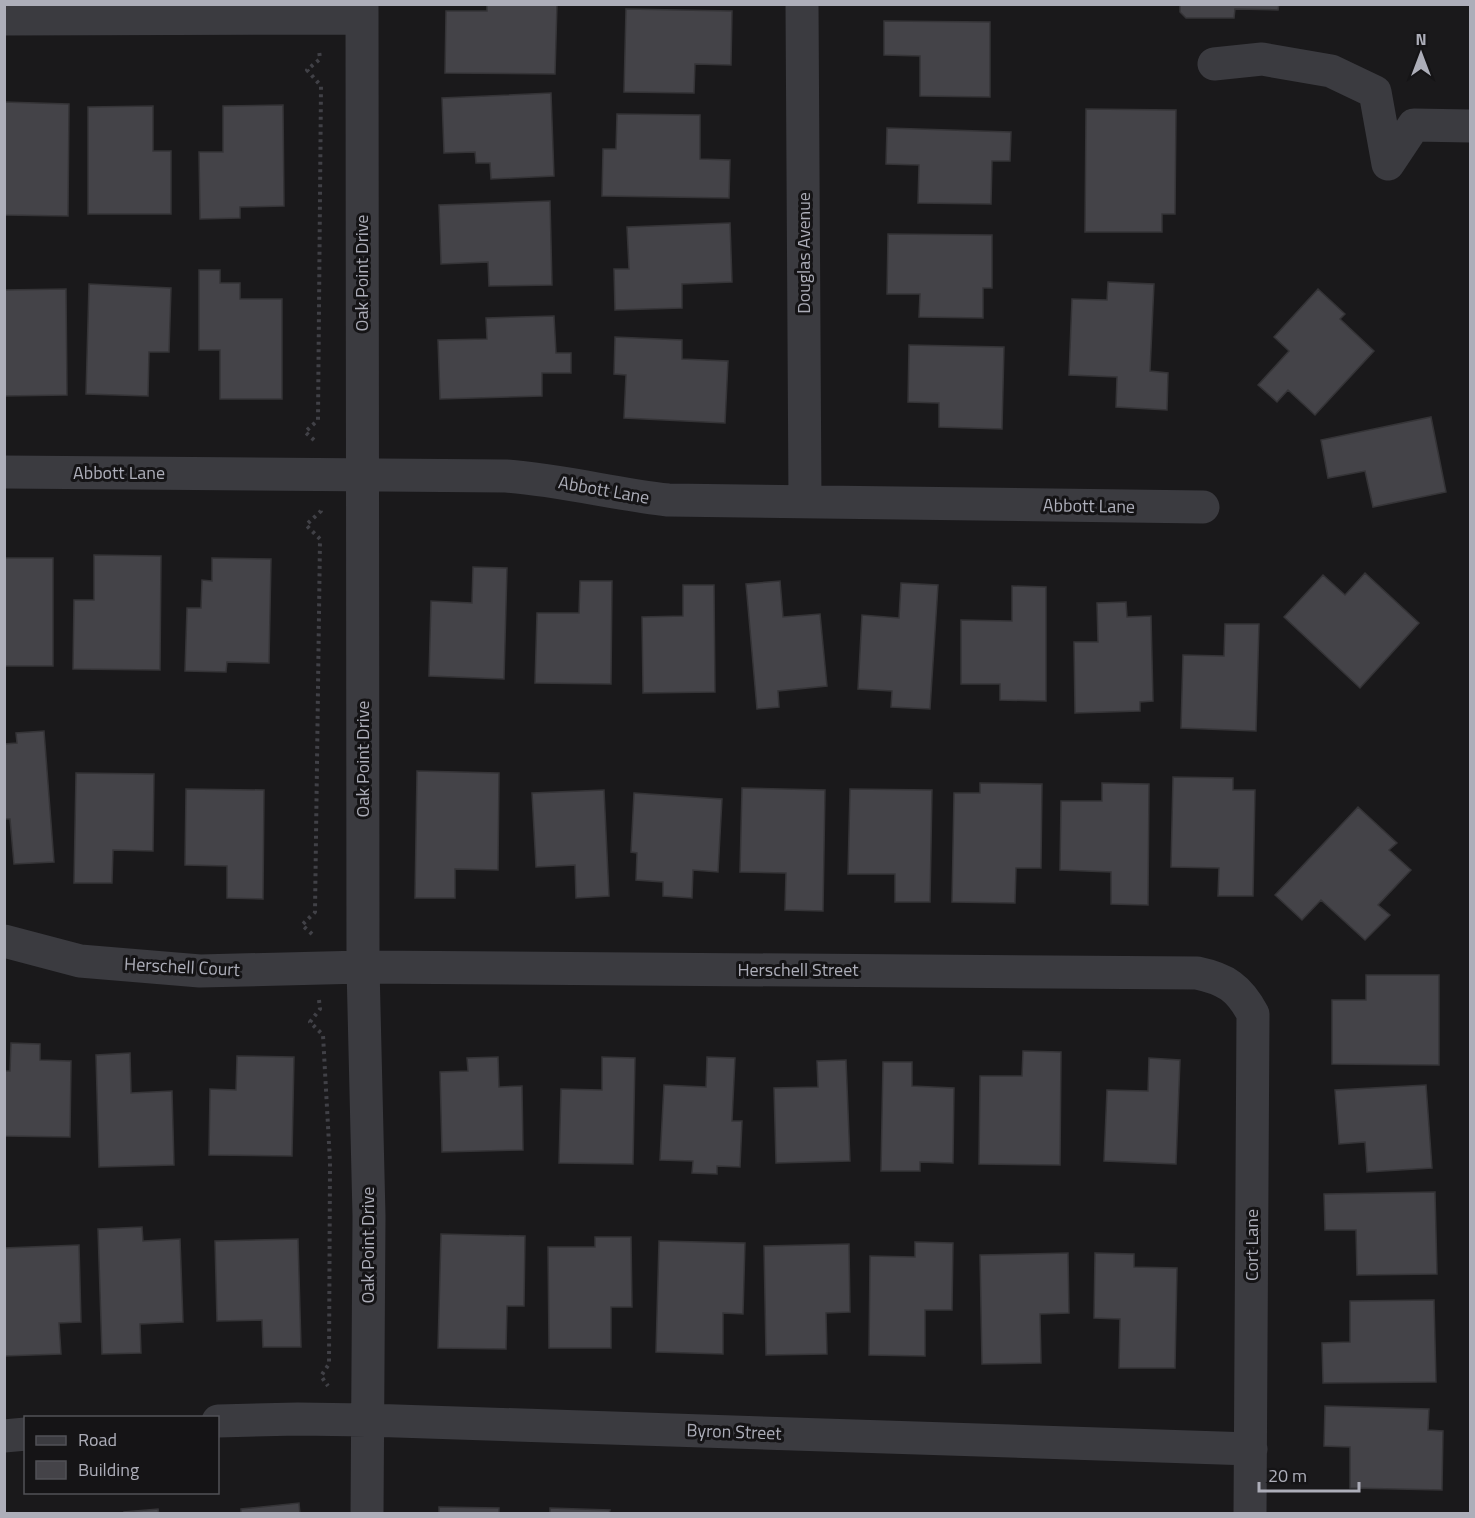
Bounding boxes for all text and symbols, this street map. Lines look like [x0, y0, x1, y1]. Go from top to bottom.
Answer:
north arrow [1391, 24, 1451, 84]
text: N [1415, 27, 1427, 51]
street label: Douglas Avenue [790, 192, 817, 314]
street label: Oak Point Drive [348, 215, 375, 331]
street label: Abbott Lane [73, 459, 165, 486]
street label: Abbott Lane [556, 468, 652, 511]
street label: Abbott Lane [1043, 491, 1135, 520]
street label: Oak Point Drive [349, 701, 376, 817]
street label: Herschell Court [123, 950, 241, 983]
street label: Herschell Street [737, 956, 859, 983]
street label: Oak Point Drive [354, 1187, 381, 1303]
street label: Cort Lane [1238, 1209, 1265, 1281]
legend [24, 1416, 219, 1494]
street label: Byron Street [686, 1416, 783, 1447]
text: Road [78, 1426, 117, 1453]
scale bar [1259, 1455, 1360, 1493]
text: Building [78, 1456, 139, 1483]
text: 20 m [1268, 1462, 1307, 1489]

